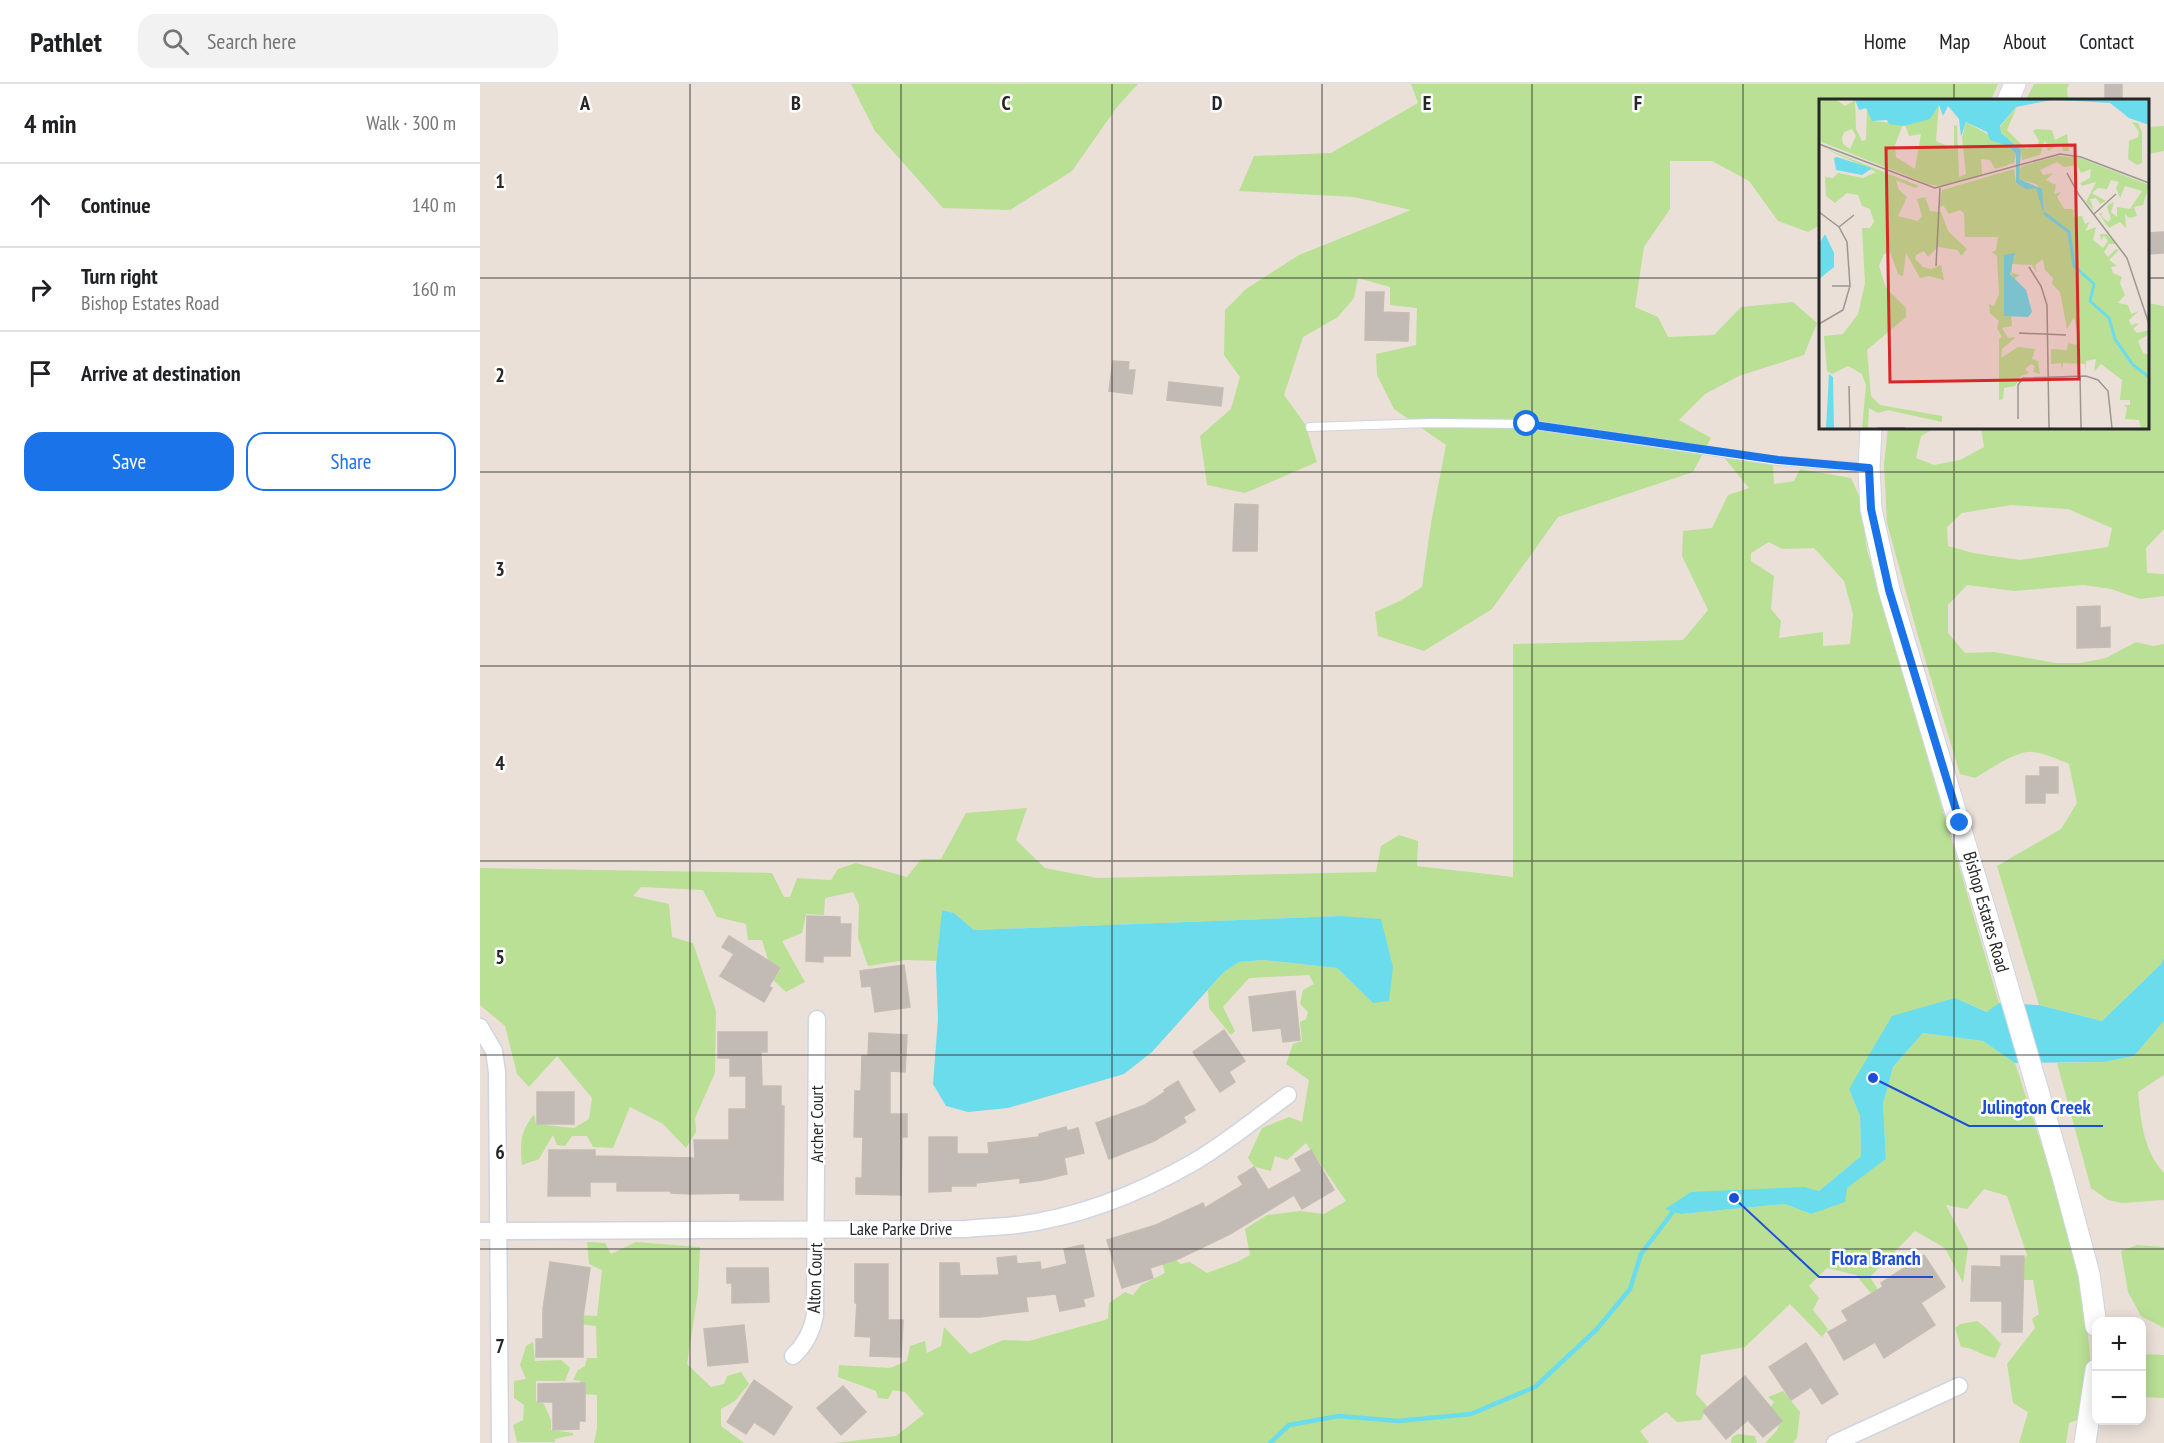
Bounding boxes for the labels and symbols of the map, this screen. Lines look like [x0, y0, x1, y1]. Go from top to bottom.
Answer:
text: A [579, 90, 591, 116]
text: B [791, 90, 801, 116]
text: C [1001, 90, 1011, 116]
text: D [1212, 90, 1223, 116]
text: E [1423, 90, 1431, 116]
text: F [1634, 90, 1642, 116]
inset map [1819, 99, 2149, 429]
text: 1 [495, 168, 505, 194]
text: 2 [495, 362, 505, 388]
route start [1513, 410, 1539, 436]
text: 3 [495, 556, 505, 582]
text: 4 [495, 750, 505, 776]
route end [1946, 809, 1972, 835]
street label: Bishop Estates Road [1958, 849, 2015, 975]
text: 5 [495, 944, 505, 970]
street label: Archer Court [805, 1085, 828, 1163]
callout: Julington Creek [1969, 1088, 2103, 1126]
text: Julington Creek [1980, 1094, 2092, 1120]
text: 6 [495, 1139, 505, 1165]
street label: Lake Parke Drive [850, 1217, 953, 1240]
callout: Flora Branch [1819, 1239, 1933, 1277]
street label: Alton Court [802, 1242, 827, 1314]
text: Flora Branch [1831, 1245, 1921, 1271]
text: 7 [495, 1333, 505, 1359]

